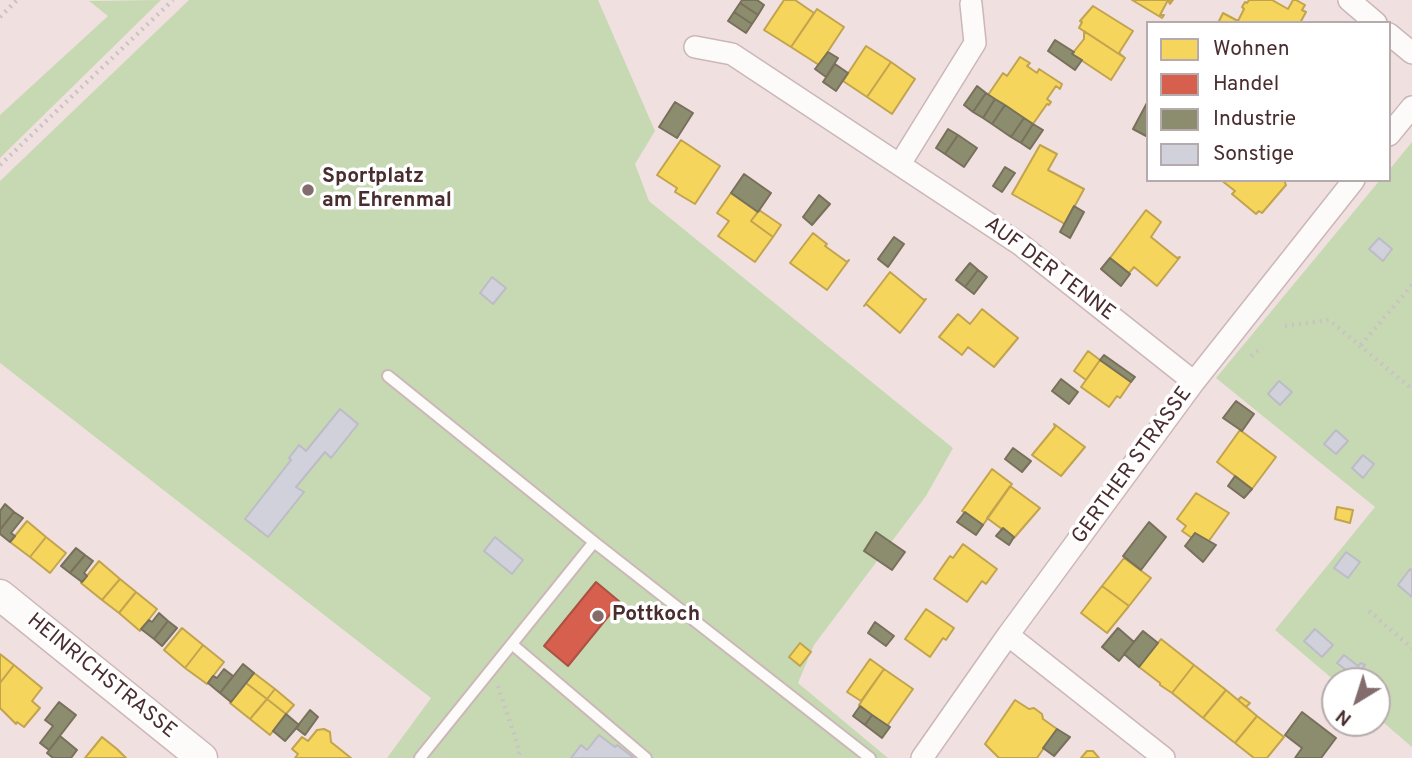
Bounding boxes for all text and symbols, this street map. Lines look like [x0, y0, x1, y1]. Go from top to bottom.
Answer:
legend [1146, 21, 1391, 182]
text: Wohnen [1213, 36, 1290, 63]
text: Handel [1213, 71, 1279, 98]
text: Industrie [1213, 106, 1296, 133]
text: Sonstige [1213, 141, 1294, 168]
place label: Sportplatz am Ehrenmal [322, 165, 452, 215]
marker: Sportplatz am Ehrenmal [300, 182, 316, 198]
street label: AUF DER TENNE [979, 213, 1119, 327]
street label: GERTHER STRASSE [1068, 383, 1198, 549]
place label: Pottkoch [612, 603, 700, 629]
marker: Pottkoch [590, 608, 606, 624]
street label: HEINRICHSTRASSE [21, 609, 181, 745]
north arrow [1321, 667, 1391, 737]
text: N [1332, 703, 1357, 731]

